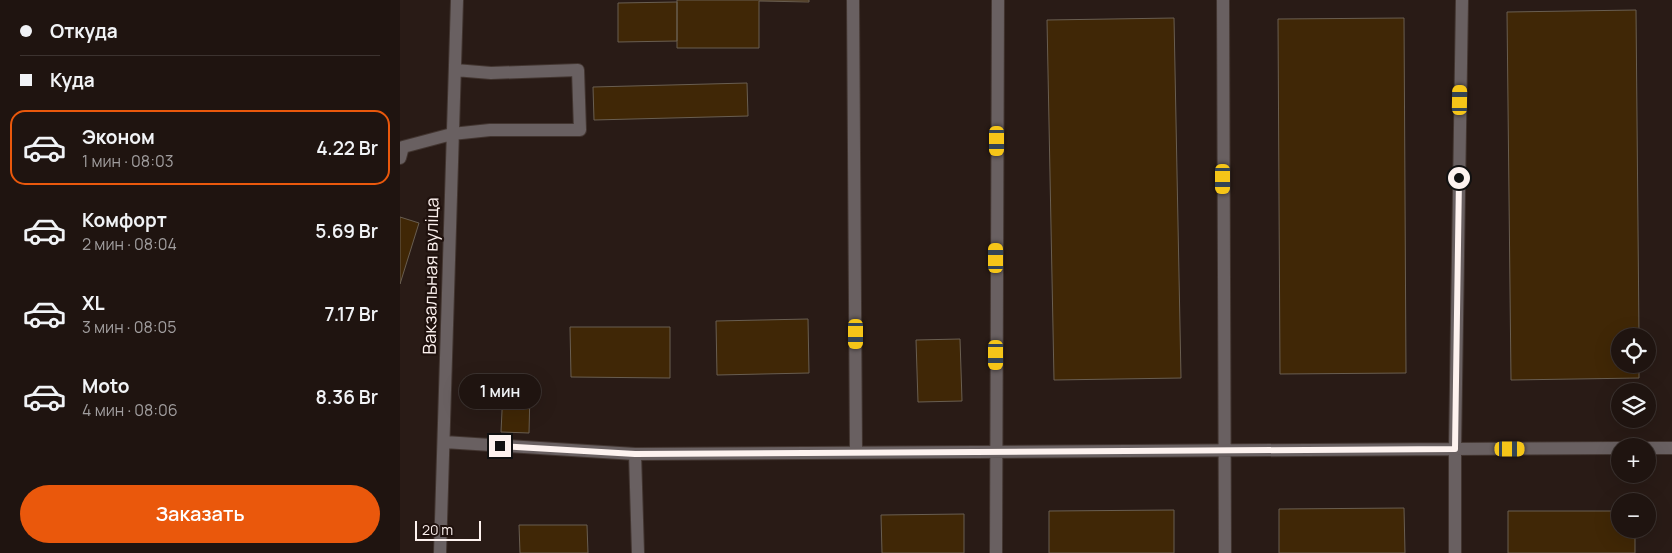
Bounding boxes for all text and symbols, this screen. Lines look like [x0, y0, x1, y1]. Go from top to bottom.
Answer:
text: Откуда [50, 18, 118, 44]
text: Куда [50, 67, 95, 93]
car [1452, 85, 1467, 115]
text: Эконом [82, 124, 155, 150]
icon: car [22, 125, 67, 170]
car [989, 126, 1004, 156]
text: 4.22 Br [316, 135, 378, 161]
text: 1 мин · 08:03 [82, 150, 174, 172]
car [1215, 164, 1230, 194]
route start [1448, 167, 1470, 189]
street label: Вакзальная вуліца [417, 197, 443, 355]
text: Комфорт [82, 207, 167, 233]
icon: car [22, 208, 67, 253]
text: 5.69 Br [315, 218, 378, 244]
text: 2 мин · 08:04 [82, 233, 177, 255]
car [988, 243, 1003, 273]
text: XL [82, 290, 105, 316]
icon: car [22, 291, 67, 336]
text: 7.17 Br [325, 301, 378, 327]
text: 3 мин · 08:05 [82, 316, 177, 338]
car [848, 319, 863, 349]
map controls [1611, 328, 1656, 538]
button: locate [1611, 328, 1656, 373]
car [988, 340, 1003, 370]
text: Moto [82, 373, 129, 399]
icon: car [22, 374, 67, 419]
callout: 1 мин [459, 374, 541, 408]
text: 1 мин [480, 380, 520, 402]
button: layers [1611, 383, 1656, 428]
text: 8.36 Br [315, 384, 378, 410]
text: 4 мин · 08:06 [82, 399, 178, 421]
route end [489, 435, 511, 457]
button: + [1611, 438, 1656, 483]
car [1495, 442, 1525, 457]
button: Заказать [20, 485, 380, 543]
button: − [1611, 493, 1656, 538]
scale bar [415, 518, 481, 541]
text: 20 m [422, 520, 453, 539]

